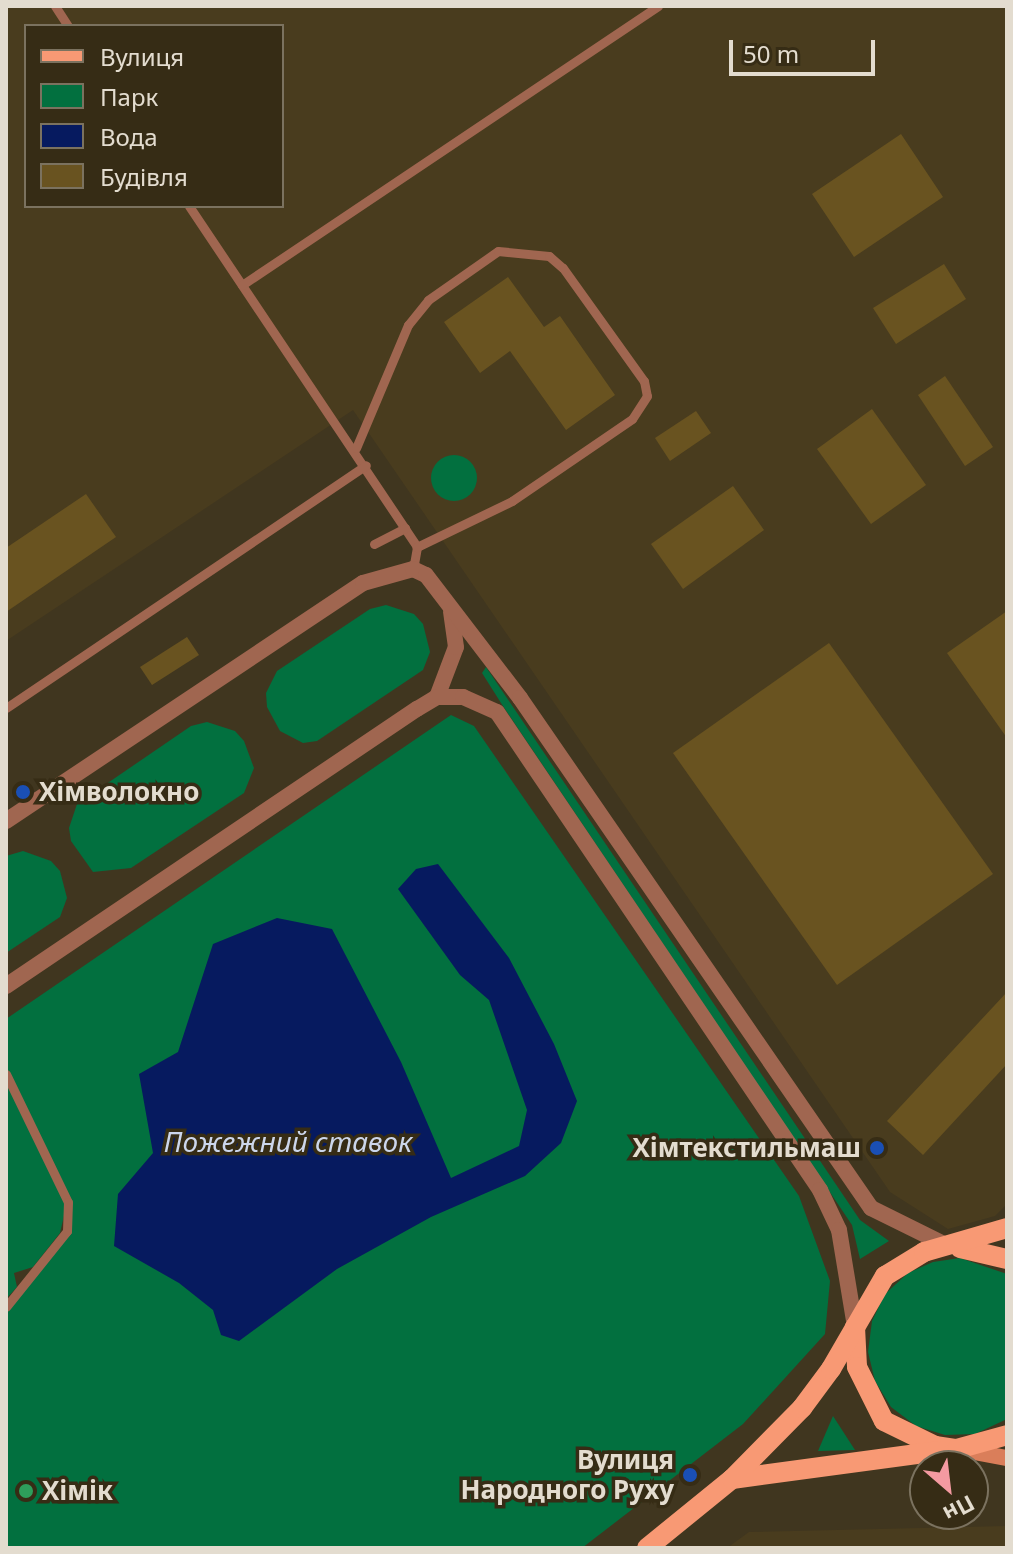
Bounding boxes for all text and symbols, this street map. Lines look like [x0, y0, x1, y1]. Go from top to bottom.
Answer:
legend [24, 24, 284, 208]
scale bar [733, 24, 879, 74]
text: 50 m [743, 37, 799, 70]
text: Вулиця [100, 40, 184, 73]
text: Парк [100, 80, 158, 113]
text: Вода [100, 120, 158, 153]
text: Будівля [100, 160, 188, 193]
place label: Хімволокно [39, 776, 199, 808]
marker: Хімволокно [14, 783, 32, 801]
water label: Пожежний ставок [164, 1124, 412, 1158]
place label: Хімтекстильмаш [632, 1132, 861, 1164]
marker: Хімтекстильмаш [868, 1139, 886, 1157]
place label: Вулиця Народного Руху [460, 1444, 674, 1506]
north arrow [909, 1450, 989, 1530]
marker: Вулиця Народного Руху [681, 1466, 699, 1484]
place label: Хімік [42, 1475, 113, 1507]
marker: Хімік [17, 1482, 35, 1500]
text: Пн [939, 1489, 980, 1530]

